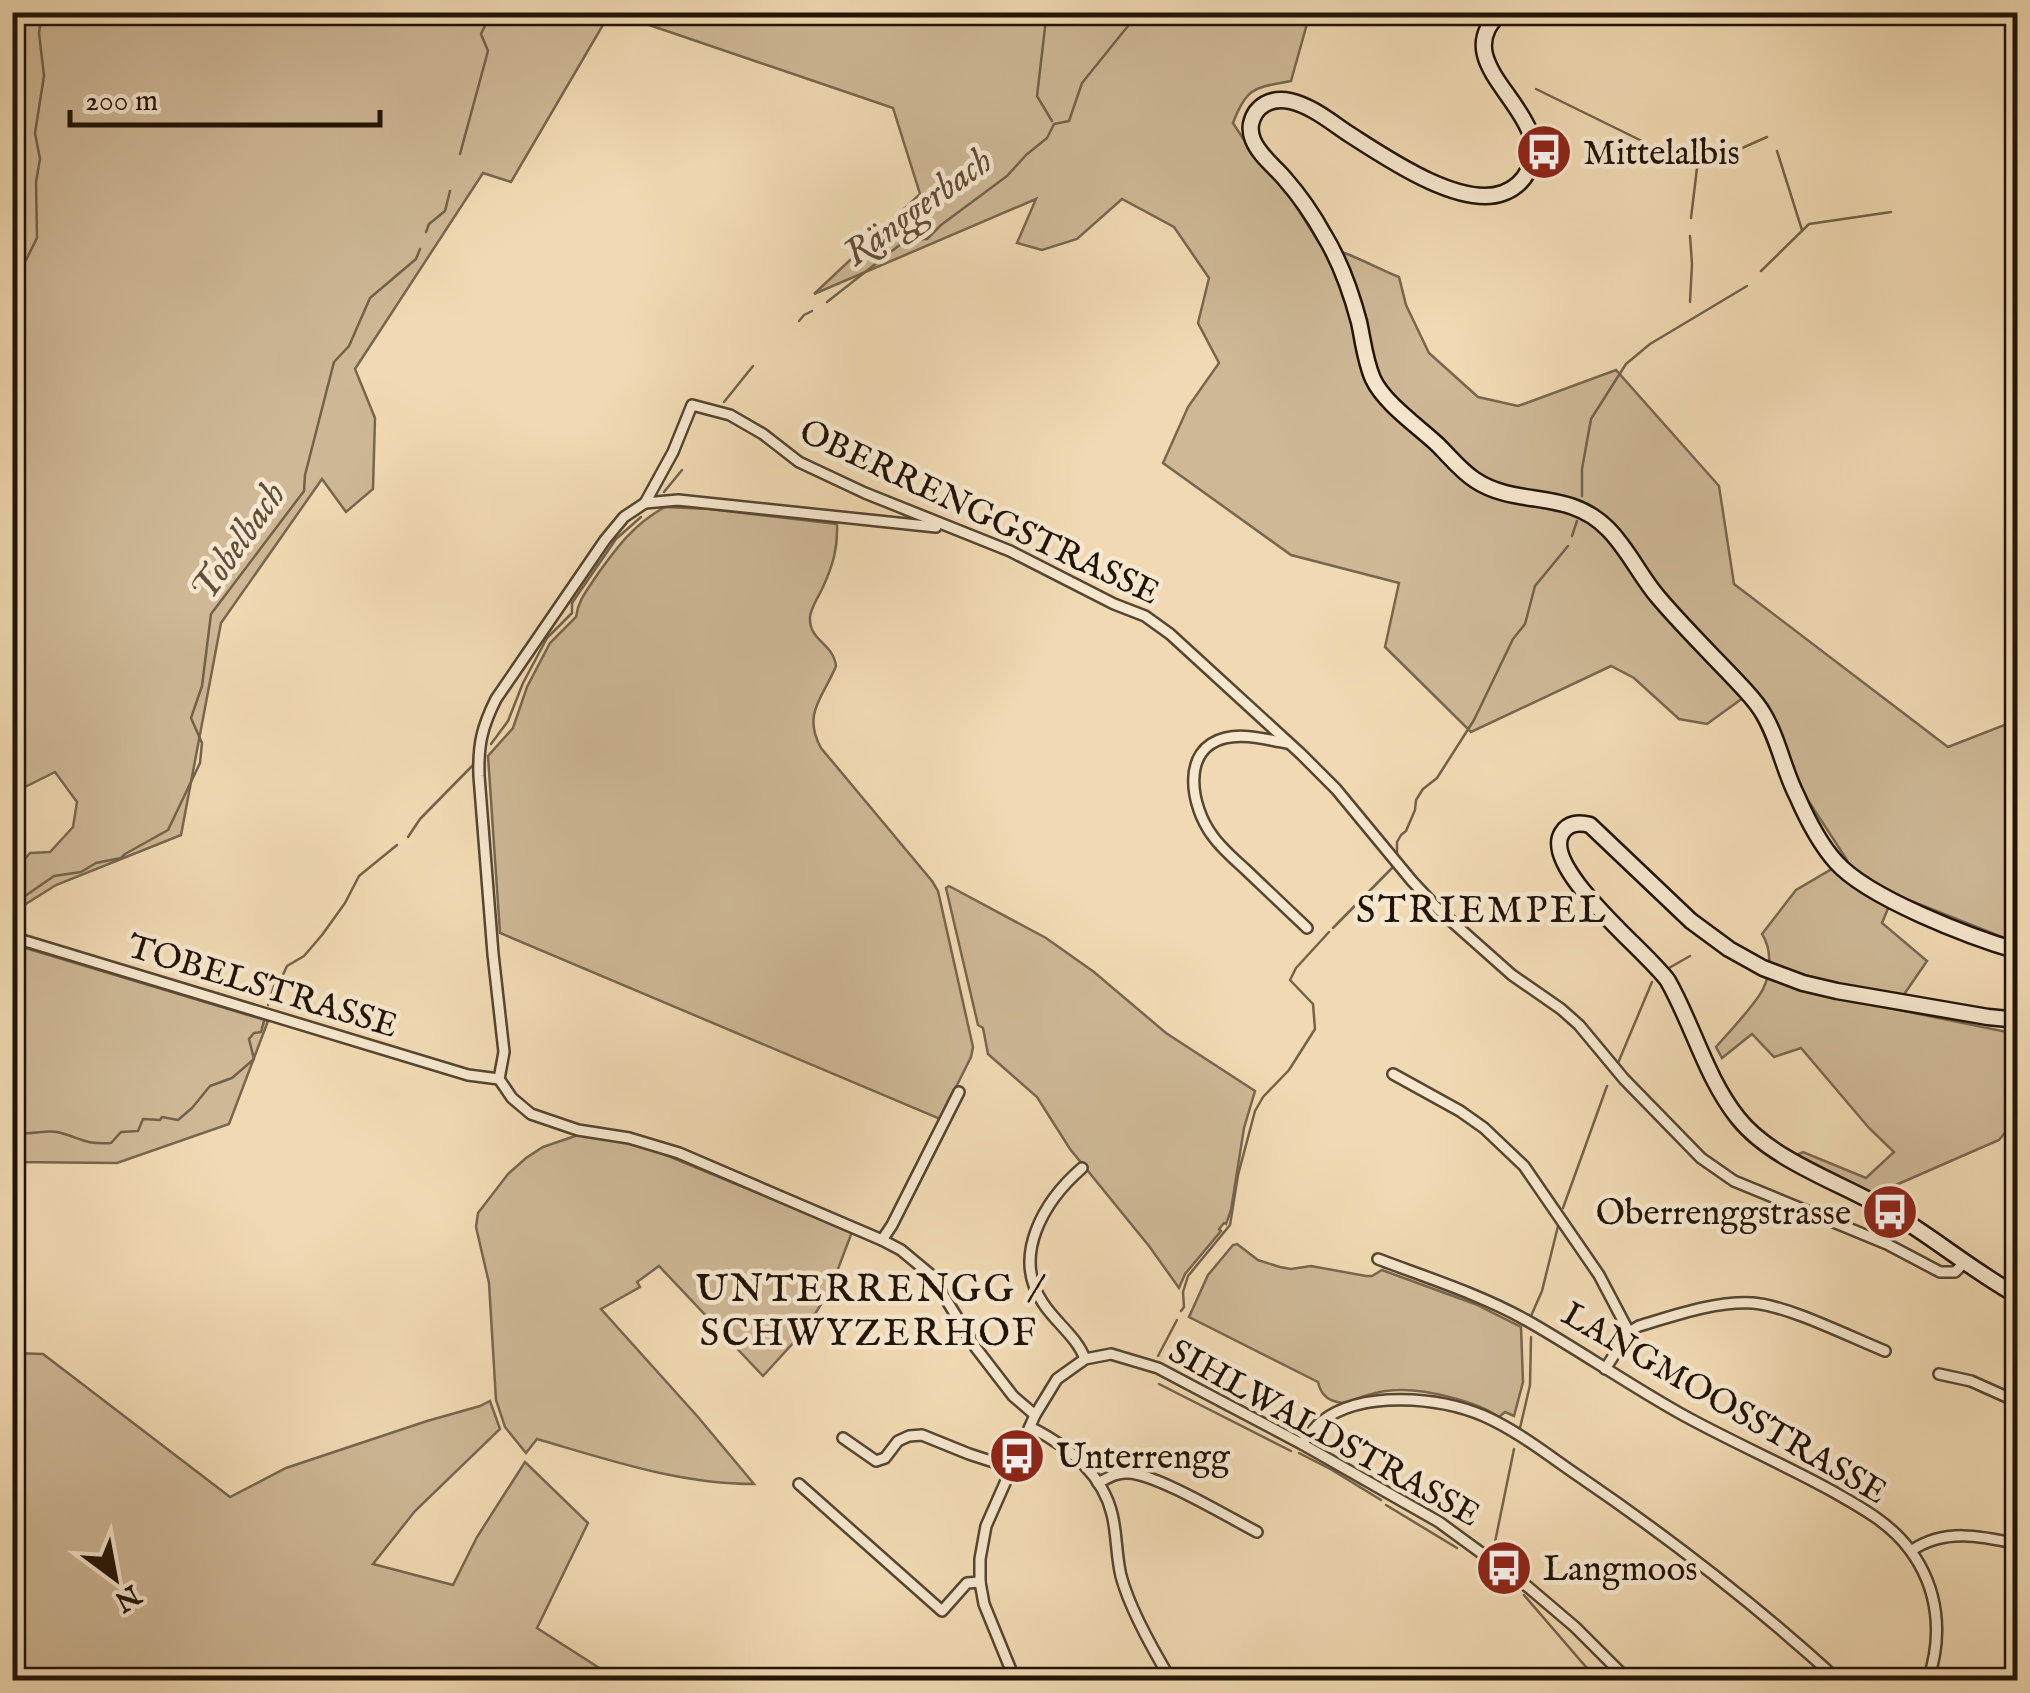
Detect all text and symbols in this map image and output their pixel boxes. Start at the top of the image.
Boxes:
scale bar [70,65,380,127]
text: 200 m [85,83,158,121]
bus stop icon: Mittelalbis [1514,122,1574,182]
place label: Mittelalbis [1583,132,1740,177]
water label: Ränggerbach [835,138,1003,279]
street label: OBERRENGGSTRASSE [792,410,1166,617]
water label: Tobelbach [181,474,298,612]
district label: STRIEMPEL [1356,888,1608,936]
street label: TOBELSTRASSE [122,925,403,1050]
bus stop icon: Oberrenggstrasse [1860,1182,1920,1242]
place label: Oberrenggstrasse [1596,1192,1851,1237]
district label: UNTERRENGG / SCHWYZERHOF [696,1267,1046,1359]
street label: LANGMOOSSTRASSE [1553,1293,1894,1516]
street label: SIHLWALDSTRASSE [1160,1330,1487,1538]
bus stop icon: Unterrengg [987,1426,1047,1486]
place label: Unterrengg [1056,1436,1231,1481]
north arrow [65,1528,165,1628]
bus stop icon: Langmoos [1474,1538,1534,1598]
place label: Langmoos [1543,1548,1698,1593]
text: N [107,1575,147,1618]

